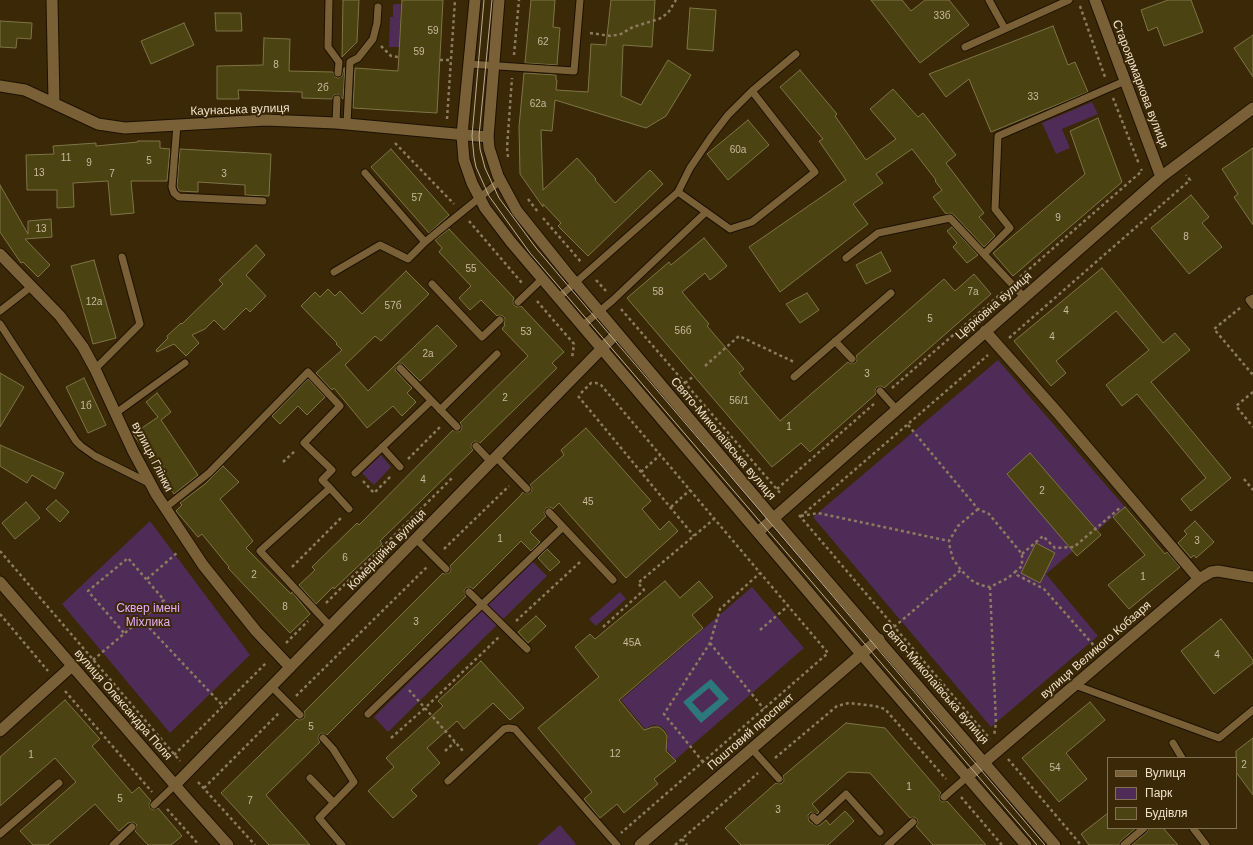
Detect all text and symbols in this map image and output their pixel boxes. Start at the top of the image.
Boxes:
house number: 33б [934,10,950,22]
street label: Староярмаркова вулиця [1109,18,1171,150]
house number: 59 [427,25,439,37]
house number: 62 [537,36,549,48]
house number: 59 [413,46,425,58]
house number: 8 [273,59,279,71]
house number: 2б [317,82,329,94]
house number: 33 [1027,91,1039,103]
house number: 62а [530,98,546,110]
street label: Каунаська вулиця [190,101,290,119]
house number: 60а [730,144,746,156]
house number: 11 [61,152,71,164]
house number: 5 [146,155,152,167]
house number: 9 [86,157,92,169]
house number: 13 [33,167,45,179]
house number: 7 [109,168,115,180]
house number: 3 [221,168,227,180]
house number: 57 [411,192,423,204]
house number: 9 [1055,212,1061,224]
house number: 13 [35,223,47,235]
house number: 8 [1183,231,1189,243]
house number: 55 [465,263,477,275]
street label: Церковна вулиця [953,269,1035,343]
house number: 58 [652,286,664,298]
house number: 7а [967,286,979,298]
house number: 12а [86,296,102,308]
house number: 57б [385,300,401,312]
house number: 4 [1063,305,1069,317]
house number: 5 [927,313,933,325]
house number: 56б [675,325,691,337]
house number: 53 [520,326,532,338]
house number: 4 [1049,331,1055,343]
house number: 2а [422,348,434,360]
house number: 3 [864,368,870,380]
street label: Свято-Миколаївська вулиця [667,375,779,503]
house number: 2 [502,392,508,404]
house number: 56/1 [729,395,749,407]
house number: 1б [80,400,92,412]
street label: вулиця Глінки [128,420,176,494]
house number: 1 [786,421,792,433]
house number: 4 [420,474,426,486]
house number: 2 [1039,485,1045,497]
house number: 45 [582,496,594,508]
street label: Комерційна вулиця [345,506,429,594]
house number: 1 [497,533,503,545]
house number: 3 [1194,535,1200,547]
house number: 6 [342,552,348,564]
house number: 2 [251,569,257,581]
house number: 1 [1140,571,1146,583]
street label: вулиця Великого Кобзаря [1038,598,1154,702]
house number: 8 [282,601,288,613]
park label: Сквер імені Міхлика [116,602,180,630]
house number: 3 [413,616,419,628]
street label: Свято-Миколаївська вулиця [878,620,992,748]
house number: 45А [623,637,641,649]
street label: вулиця Олександра Поля [71,647,175,763]
house number: 4 [1214,649,1220,661]
street label: Поштовий проспект [705,690,797,774]
house number: 5 [308,721,314,733]
house number: 12 [609,748,621,760]
house number: 1 [28,749,34,761]
legend [1107,757,1237,829]
house number: 2 [1241,759,1247,771]
house number: 54 [1049,762,1061,774]
text: Вулиця [1145,766,1186,780]
house number: 1 [906,781,912,793]
text: Парк [1145,786,1172,800]
house number: 5 [117,793,123,805]
house number: 7 [247,795,253,807]
house number: 3 [775,804,781,816]
text: Будівля [1145,806,1187,820]

